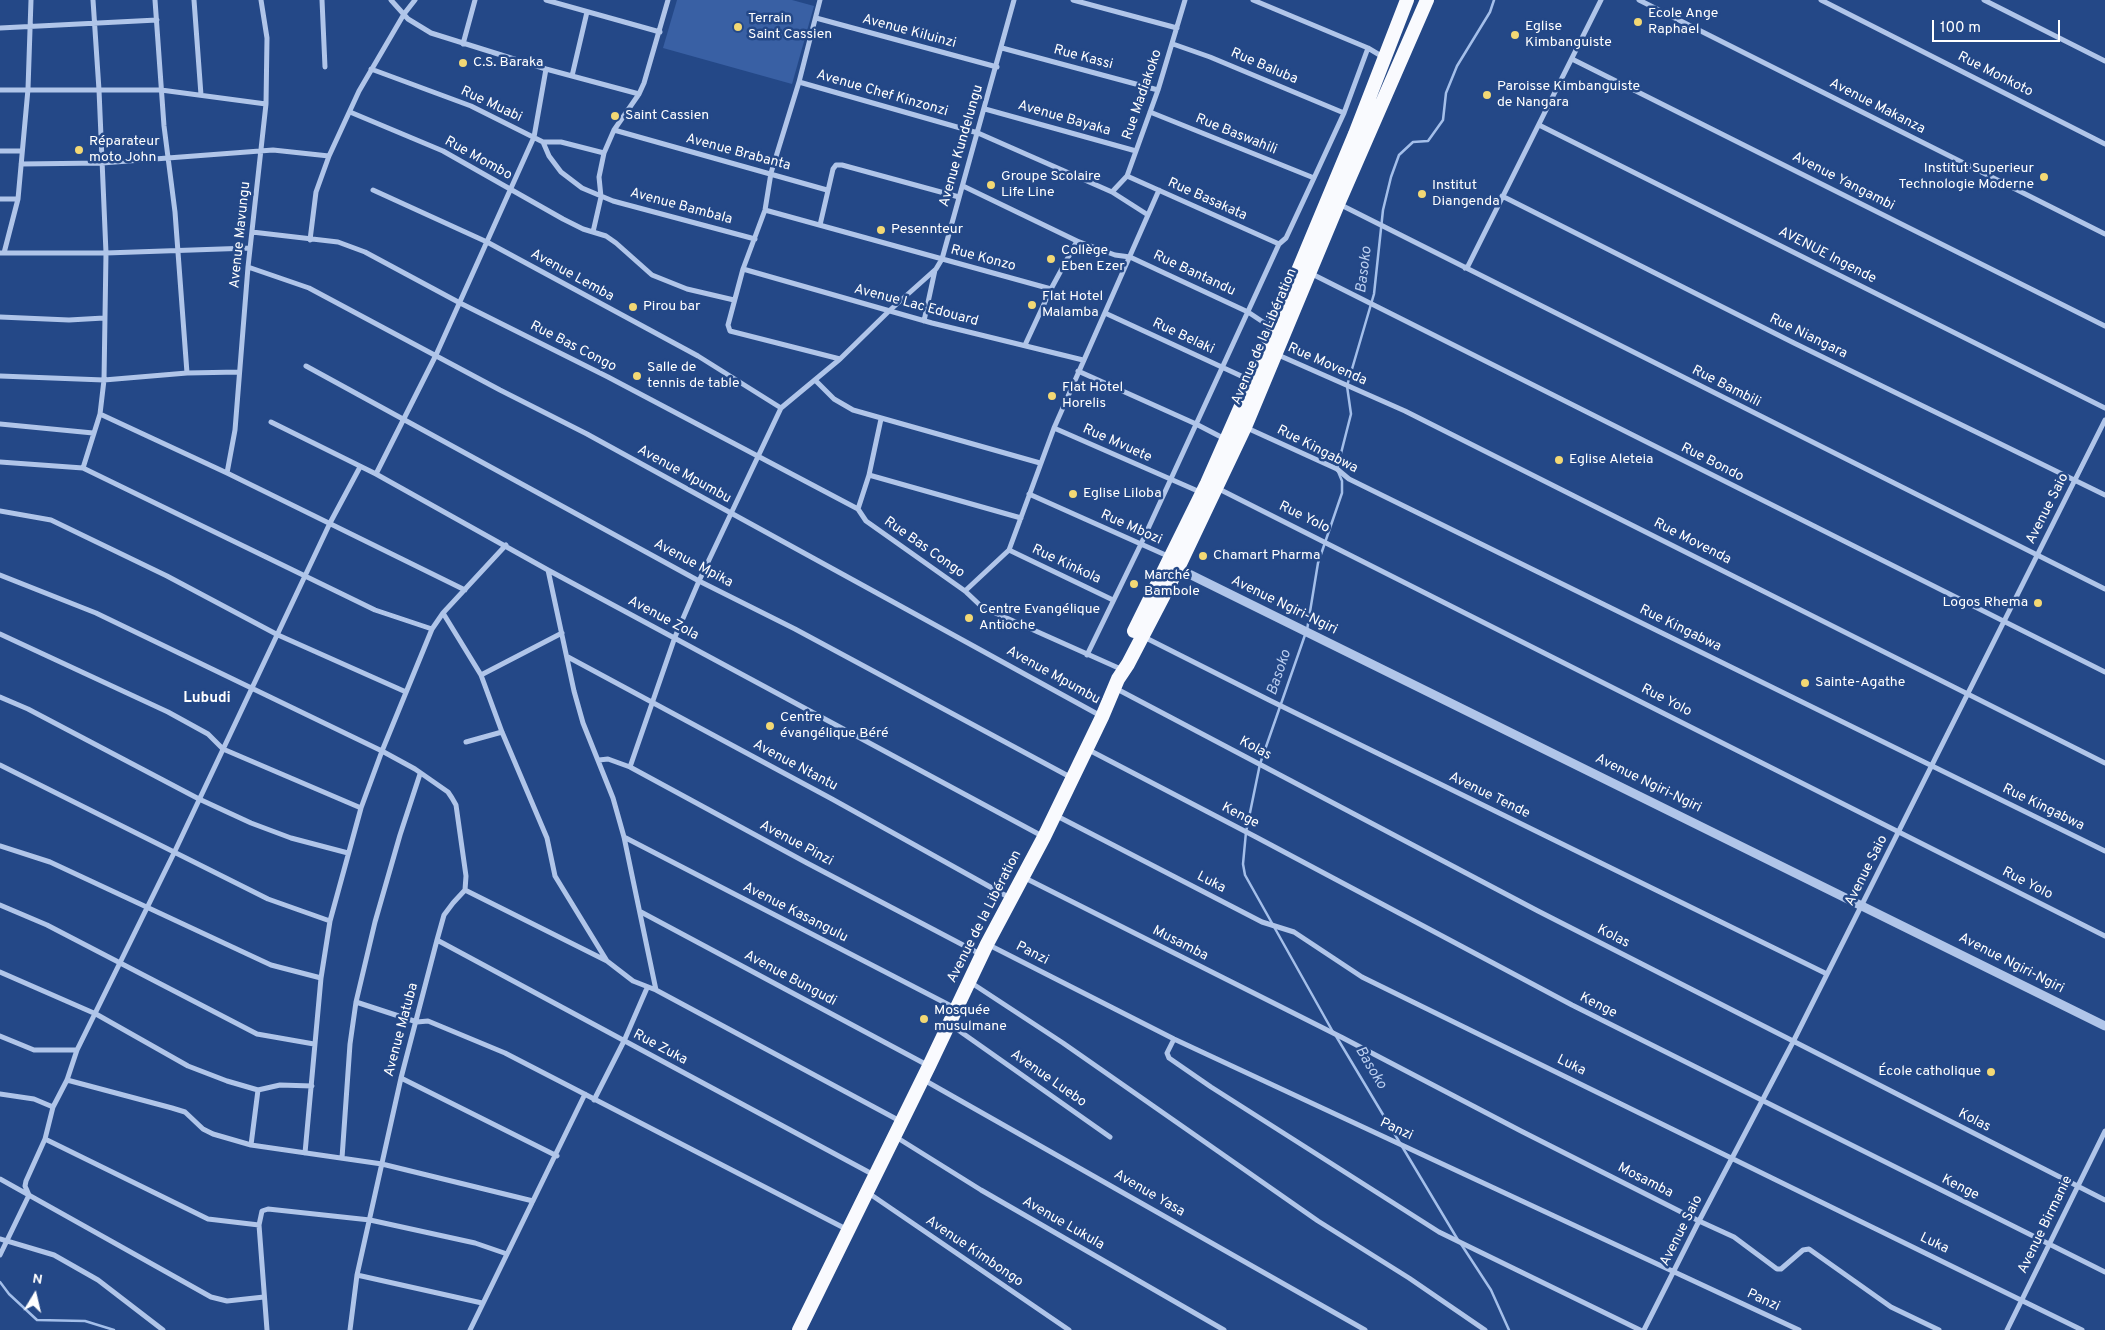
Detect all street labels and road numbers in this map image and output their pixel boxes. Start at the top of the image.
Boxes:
street label: Avenue Kiluinzi [860,11,958,53]
street label: Rue Kassi [1051,42,1115,74]
street label: Rue Baluba [1228,45,1300,89]
street label: Rue Madiakoko [1120,48,1166,142]
street label: Rue Monkoto [1955,49,2035,101]
street label: Avenue Chef Kinzonzi [814,67,950,121]
street label: Avenue Makanza [1826,76,1928,138]
street label: Rue Muabi [458,83,524,127]
street label: Avenue Kundelungu [937,83,987,209]
street label: Avenue Bayaka [1016,98,1112,140]
street label: Rue Baswahili [1193,111,1279,159]
street label: Avenue Brabanta [684,131,792,175]
street label: Rue Mombo [441,134,515,184]
street label: Avenue Yangambi [1789,149,1897,215]
street label: Rue Basakata [1165,175,1249,225]
street label: Avenue Mavungu [227,181,255,289]
street label: Avenue Bambala [628,185,734,229]
street label: AVENUE Ingende [1775,224,1879,288]
street label: Rue Konzo [948,242,1018,276]
street label: Avenue Lemba [527,246,617,306]
street label: Rue Bantandu [1150,248,1238,300]
street label: Avenue de la Libération [1229,266,1301,408]
street label: Avenue Lac Edouard [852,281,980,331]
street label: Rue Niangara [1766,311,1850,363]
street label: Rue Belaki [1149,315,1217,359]
street label: Rue Bas Congo [527,318,619,376]
street label: Rue Movenda [1285,340,1369,390]
street label: Rue Bambili [1689,362,1763,412]
street label: Rue Mvuete [1080,421,1154,467]
street label: Rue Kingabwa [1274,422,1360,478]
street label: Rue Bondo [1678,440,1746,486]
street label: Avenue Mpumbu [634,442,734,508]
street label: Avenue Saio [2023,471,2073,547]
street label: Rue Yolo [1276,498,1332,538]
street label: Rue Mbozi [1098,507,1164,549]
street label: Rue Bas Congo [880,514,968,582]
street label: Rue Movenda [1650,515,1734,569]
street label: Avenue Mpika [651,536,735,592]
street label: Rue Kinkola [1029,542,1103,588]
street label: Avenue Ngiri-Ngiri [1228,573,1340,639]
street label: Avenue Zola [625,593,701,645]
street label: Rue Kingabwa [1636,602,1724,656]
street label: Avenue Mpumbu [1003,643,1103,709]
street label: Rue Yolo [1638,681,1694,721]
street label: Kolas [1236,734,1274,764]
street label: Avenue Ntantu [750,737,840,795]
street label: Avenue Ngiri-Ngiri [1592,751,1704,817]
street label: Avenue Tende [1446,769,1532,823]
street label: Rue Kingabwa [1999,781,2087,835]
street label: Kenge [1218,799,1262,833]
street label: Avenue Pinzi [756,818,836,870]
street label: Avenue Saio [1842,833,1892,909]
street label: Avenue de la Libération [944,848,1026,986]
street label: Rue Yolo [1999,864,2055,904]
street label: Luka [1194,869,1228,897]
street label: Avenue Kasangulu [740,879,850,947]
street label: Kolas [1594,922,1632,952]
street label: Musamba [1149,923,1211,965]
street label: Avenue Ngiri-Ngiri [1955,930,2067,998]
street label: Panzi [1013,939,1051,969]
street label: Avenue Bungudi [741,948,839,1010]
street label: Avenue Matuba [381,981,423,1079]
street label: Kenge [1576,989,1620,1023]
street label: Rue Zuka [630,1027,690,1069]
street label: Avenue Luebo [1007,1047,1089,1111]
street label: Luka [1554,1052,1588,1080]
street label: Kolas [1955,1106,1993,1136]
street label: Panzi [1377,1115,1415,1145]
street label: Mosamba [1614,1160,1676,1202]
street label: Avenue Yasa [1110,1167,1188,1221]
street label: Kenge [1938,1171,1982,1205]
street label: Avenue Birmanie [2015,1173,2077,1277]
street label: Avenue Saio [1657,1193,1707,1269]
street label: Avenue Lukula [1019,1194,1107,1254]
street label: Avenue Kimbongo [922,1213,1026,1291]
street label: Luka [1917,1230,1951,1258]
street label: Panzi [1744,1286,1782,1316]

